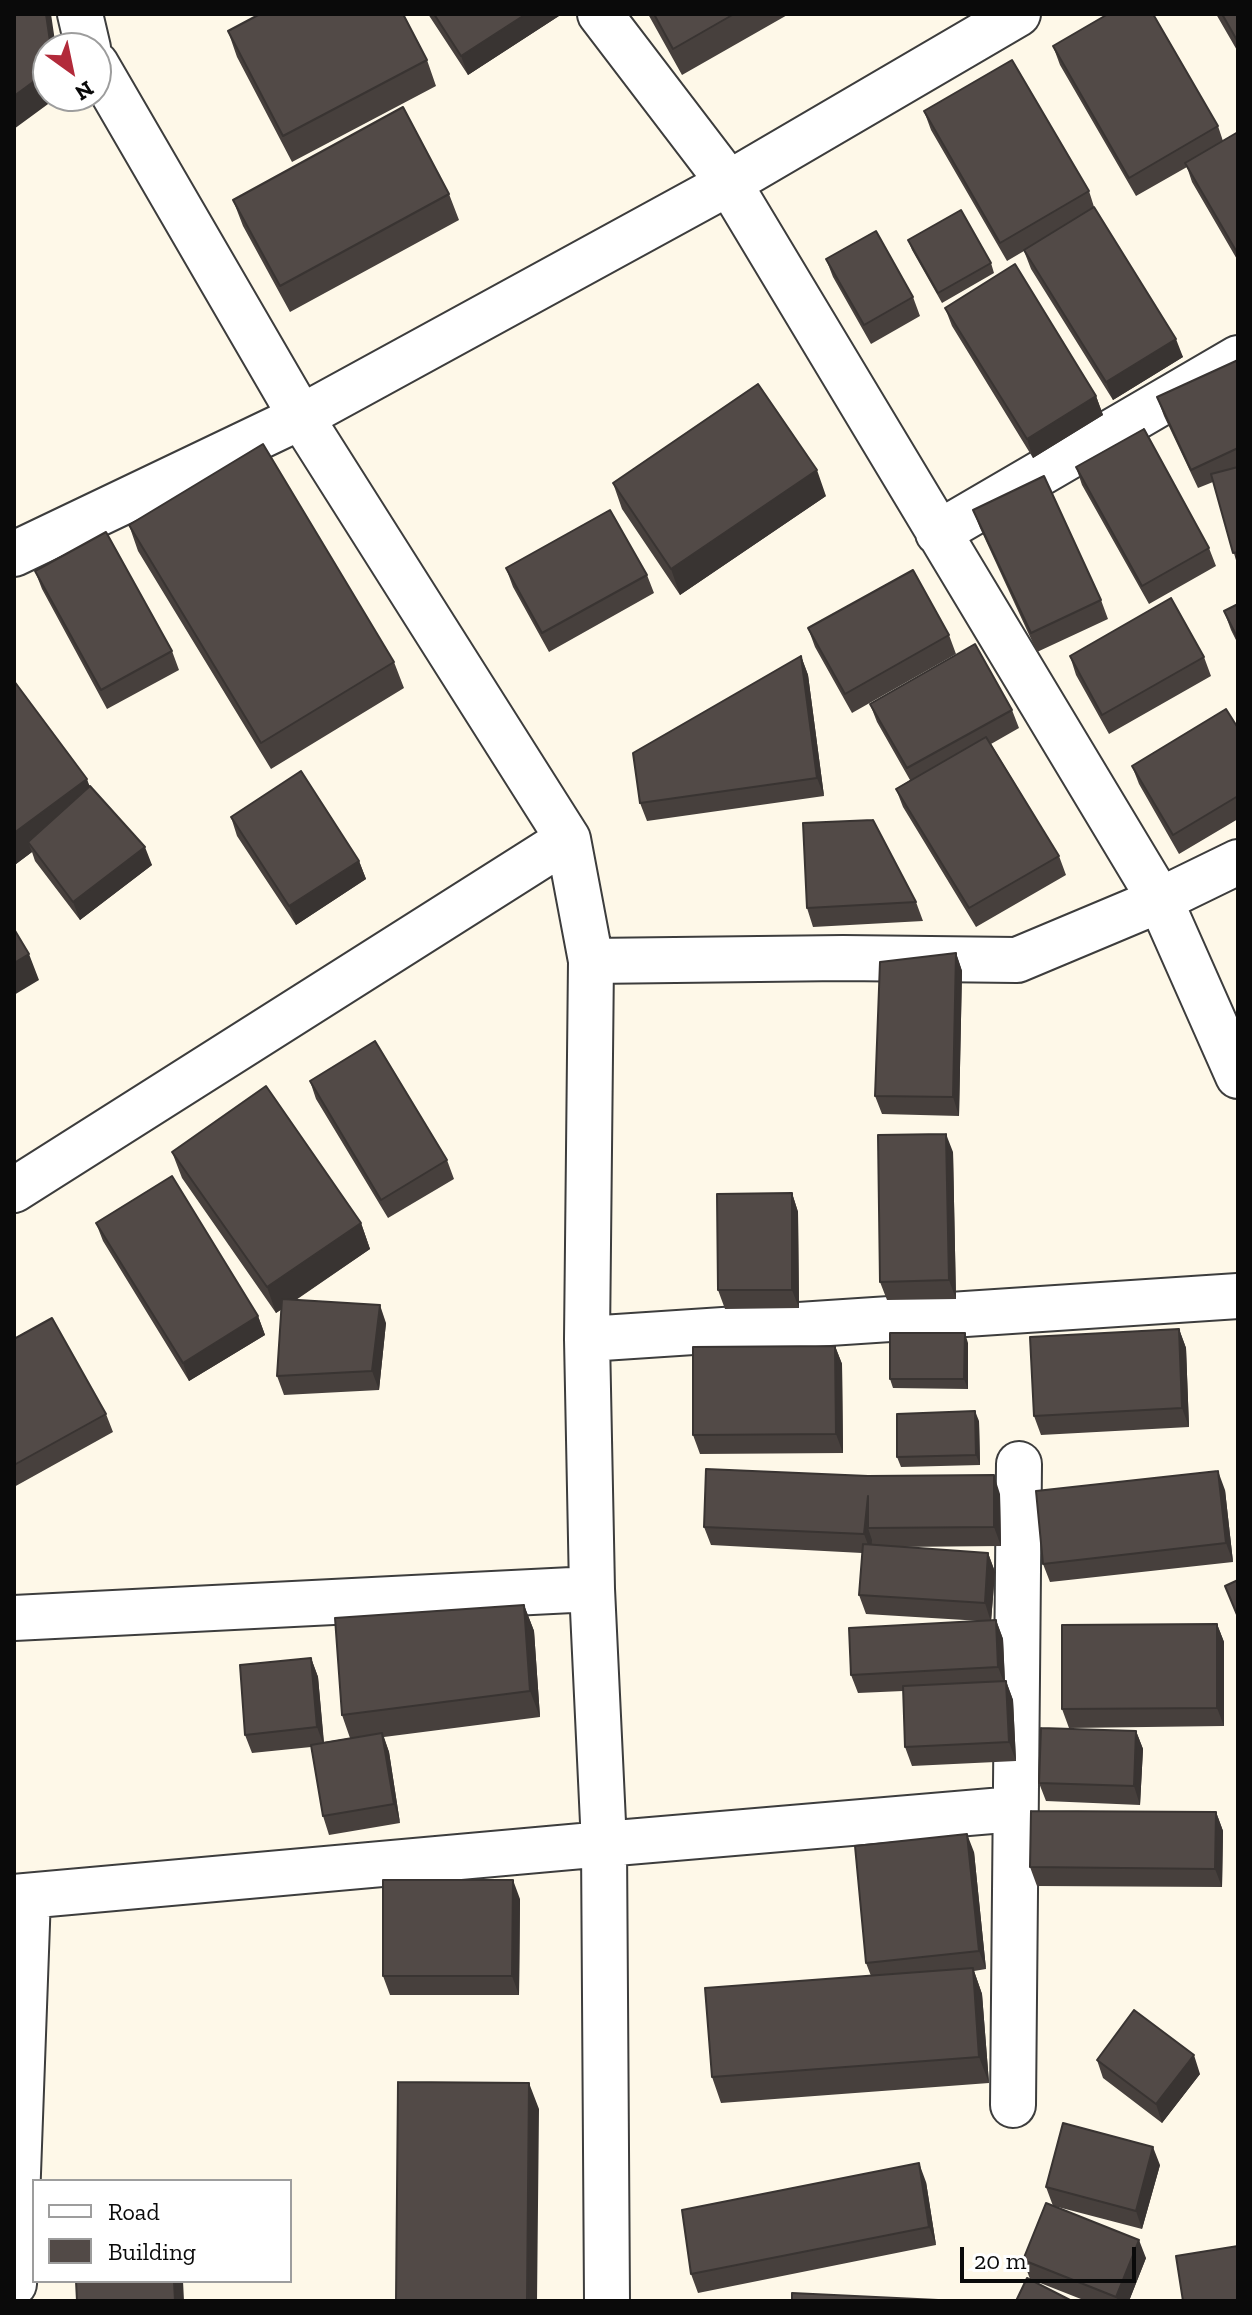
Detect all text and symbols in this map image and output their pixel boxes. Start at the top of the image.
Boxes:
north arrow [32,32,112,112]
text: N [70,75,99,107]
legend [32,2179,292,2283]
text: Road [108,2197,160,2226]
scale bar [964,2231,1140,2281]
text: Building [108,2237,196,2266]
text: 20 m [974,2246,1026,2275]

